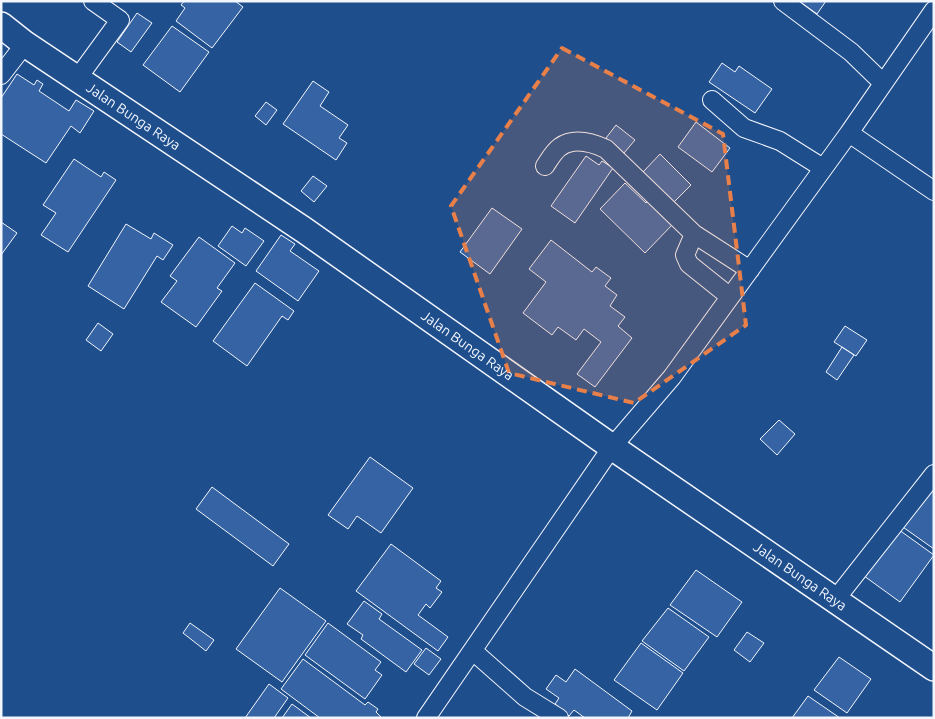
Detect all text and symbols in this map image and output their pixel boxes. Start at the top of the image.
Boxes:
street label: Jalan Bunga Raya [84,79,183,153]
street label: Jalan Bunga Raya [418,307,517,383]
street label: Jalan Bunga Raya [751,539,850,614]

